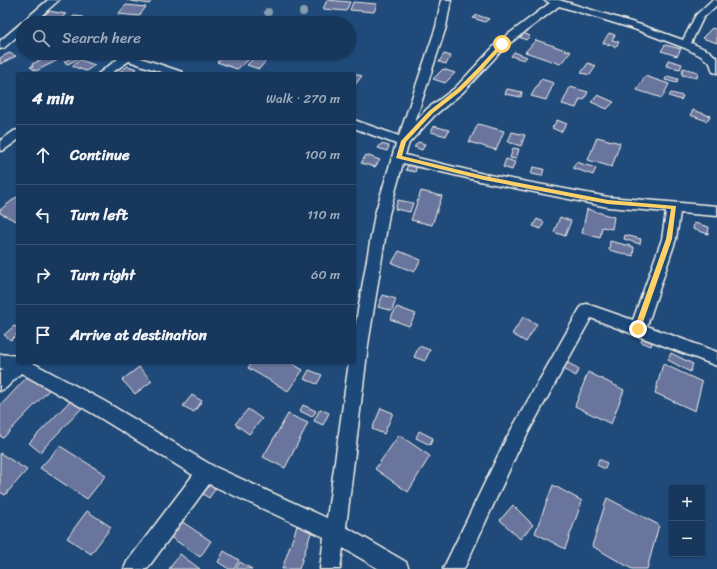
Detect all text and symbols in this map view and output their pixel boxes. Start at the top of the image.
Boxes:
search box [16,16,356,60]
text: Search here [62,25,141,51]
icon: search [30,27,52,49]
route start [493,35,511,53]
text: 4 min [32,83,74,113]
text: Walk · 270 m [266,87,340,110]
text: Continue [70,142,130,168]
text: 100 m [305,143,340,166]
icon: ahead [32,144,54,166]
text: Turn left [70,202,128,228]
text: 110 m [307,203,340,226]
icon: left [32,204,54,226]
text: Turn right [70,262,135,288]
text: 60 m [311,263,340,286]
icon: right [32,264,54,286]
route end [629,320,647,338]
text: Arrive at destination [70,322,207,348]
icon: arrive [32,324,54,346]
map controls [669,485,705,557]
button: + [669,485,705,521]
button: − [669,521,705,557]

